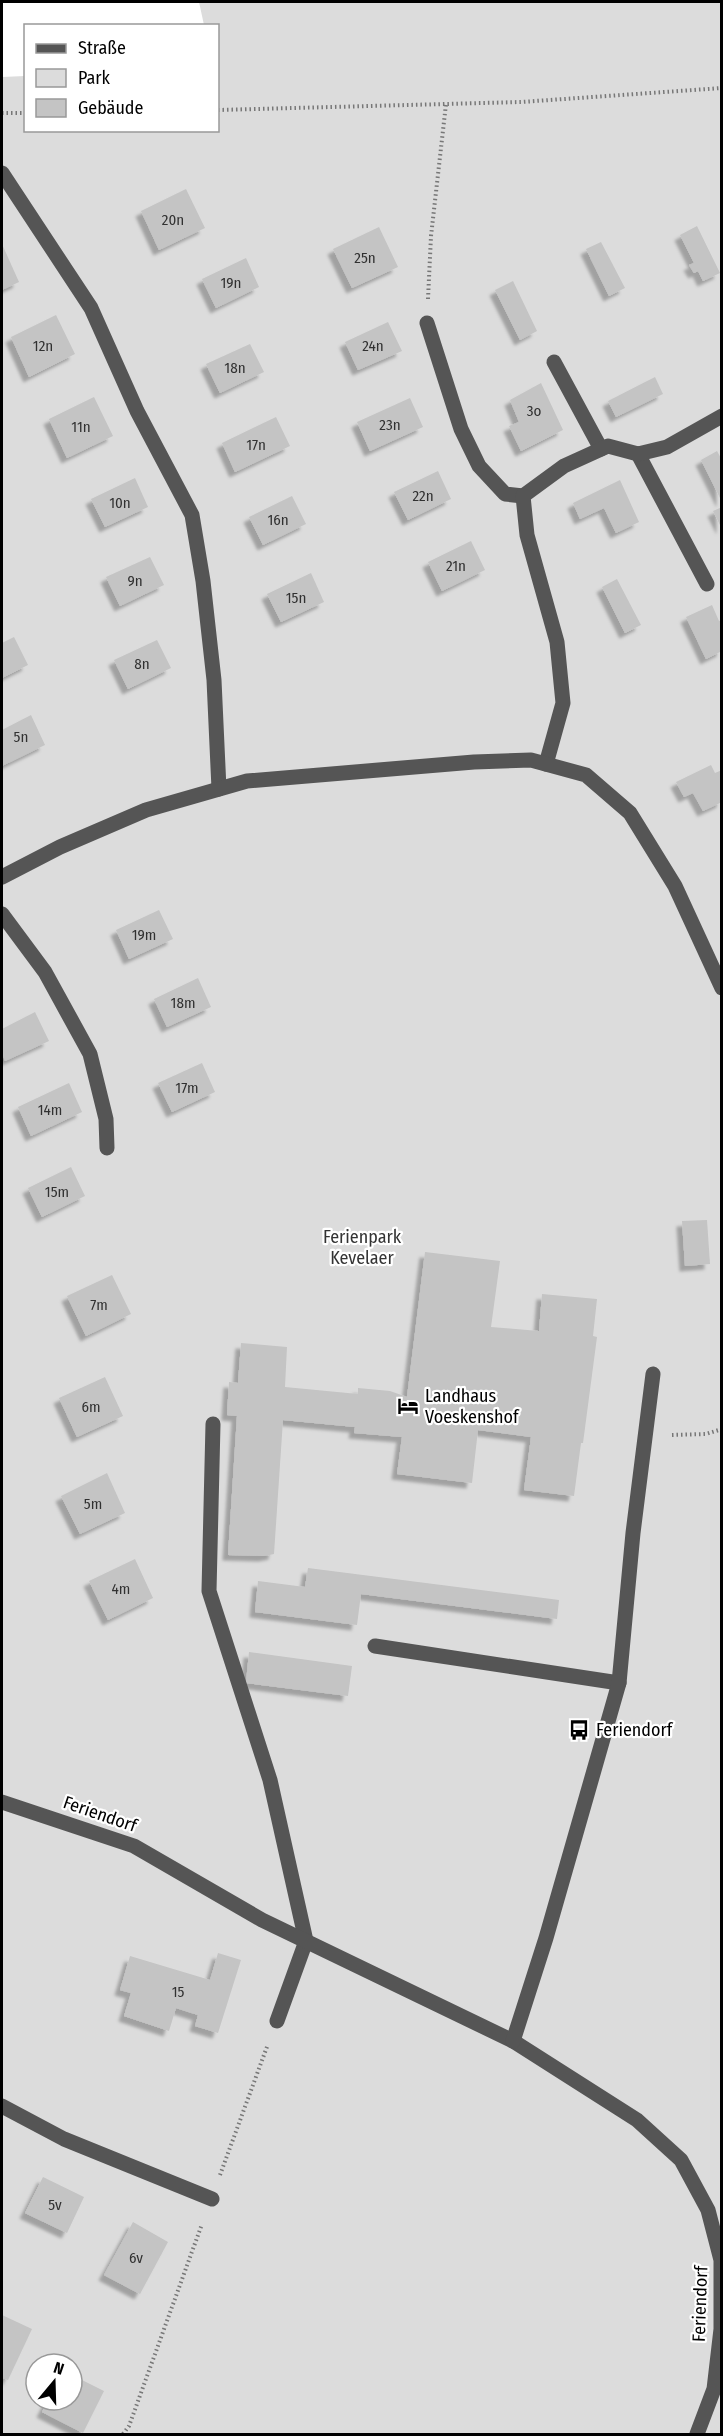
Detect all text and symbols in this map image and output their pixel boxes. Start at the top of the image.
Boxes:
legend [24,24,219,132]
text: Straße [78,37,126,59]
text: Park [78,67,111,89]
text: Gebäude [78,97,144,119]
house number: 20n [162,211,184,229]
house number: 25n [354,249,376,267]
house number: 19n [220,274,242,292]
house number: 12n [33,337,53,355]
house number: 24n [362,337,384,355]
house number: 18n [224,359,246,377]
house number: 3o [527,402,541,420]
house number: 23n [379,416,401,434]
house number: 11n [71,418,91,436]
house number: 17n [246,436,266,454]
house number: 22n [412,487,434,505]
house number: 10n [109,494,131,512]
house number: 16n [267,511,289,529]
house number: 21n [446,557,466,575]
house number: 9n [127,572,143,590]
house number: 15n [286,589,306,607]
house number: 8n [134,655,150,673]
house number: 5n [14,728,28,746]
house number: 19m [132,926,156,944]
house number: 18m [171,994,195,1012]
house number: 17m [175,1079,199,1097]
house number: 14m [38,1101,62,1119]
house number: 15m [45,1183,69,1201]
park label: Ferienpark Kevelaer [323,1226,402,1269]
house number: 7m [90,1296,108,1314]
place label: Landhaus Voeskenshof [425,1385,520,1428]
hotel icon: Landhaus Voeskenshof [396,1394,420,1418]
house number: 6m [82,1398,100,1416]
house number: 5m [84,1495,102,1513]
house number: 4m [112,1580,130,1598]
bus stop icon: Feriendorf [567,1718,591,1742]
place label: Feriendorf [596,1719,674,1741]
street label: Feriendorf [60,1791,141,1837]
house number: 15 [172,1983,184,2001]
house number: 5v [48,2196,62,2214]
house number: 6v [129,2249,143,2267]
street label: Feriendorf [688,2264,712,2342]
north arrow [24,2352,84,2412]
text: N [51,2358,66,2379]

